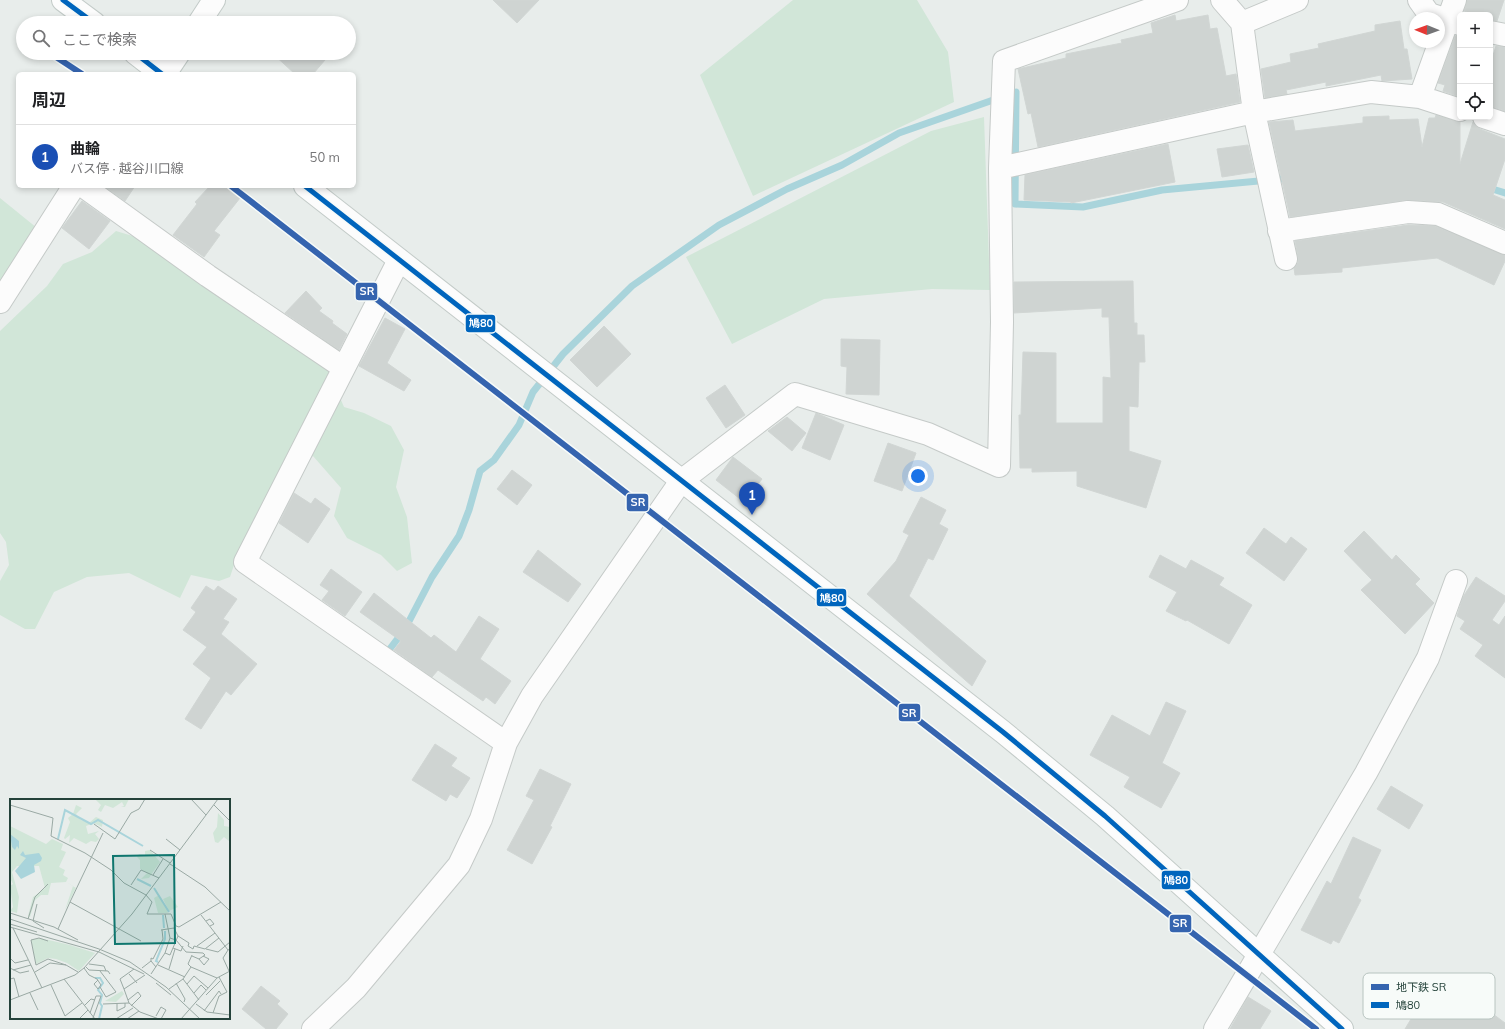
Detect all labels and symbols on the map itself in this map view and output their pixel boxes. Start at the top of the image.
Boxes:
north arrow [1409,12,1445,48]
line badge: SR [355,282,378,301]
text: SR [360,284,375,298]
line badge: 鳩80 [465,314,496,333]
text: 鳩80 [469,316,493,330]
your location [908,466,928,486]
pin: 1 [739,482,765,515]
line badge: SR [626,493,649,512]
text: SR [631,495,646,509]
line badge: 鳩80 [816,588,847,607]
text: 鳩80 [820,591,844,605]
line badge: SR [898,703,921,722]
text: SR [902,706,917,720]
inset map [10,799,230,1019]
line badge: 鳩80 [1161,870,1191,890]
text: 鳩80 [1164,873,1188,887]
line badge: SR [1169,914,1192,933]
text: SR [1173,916,1188,930]
legend [1363,973,1495,1019]
text: 地下鉄 SR [1396,980,1447,994]
text: 鳩80 [1396,998,1421,1012]

